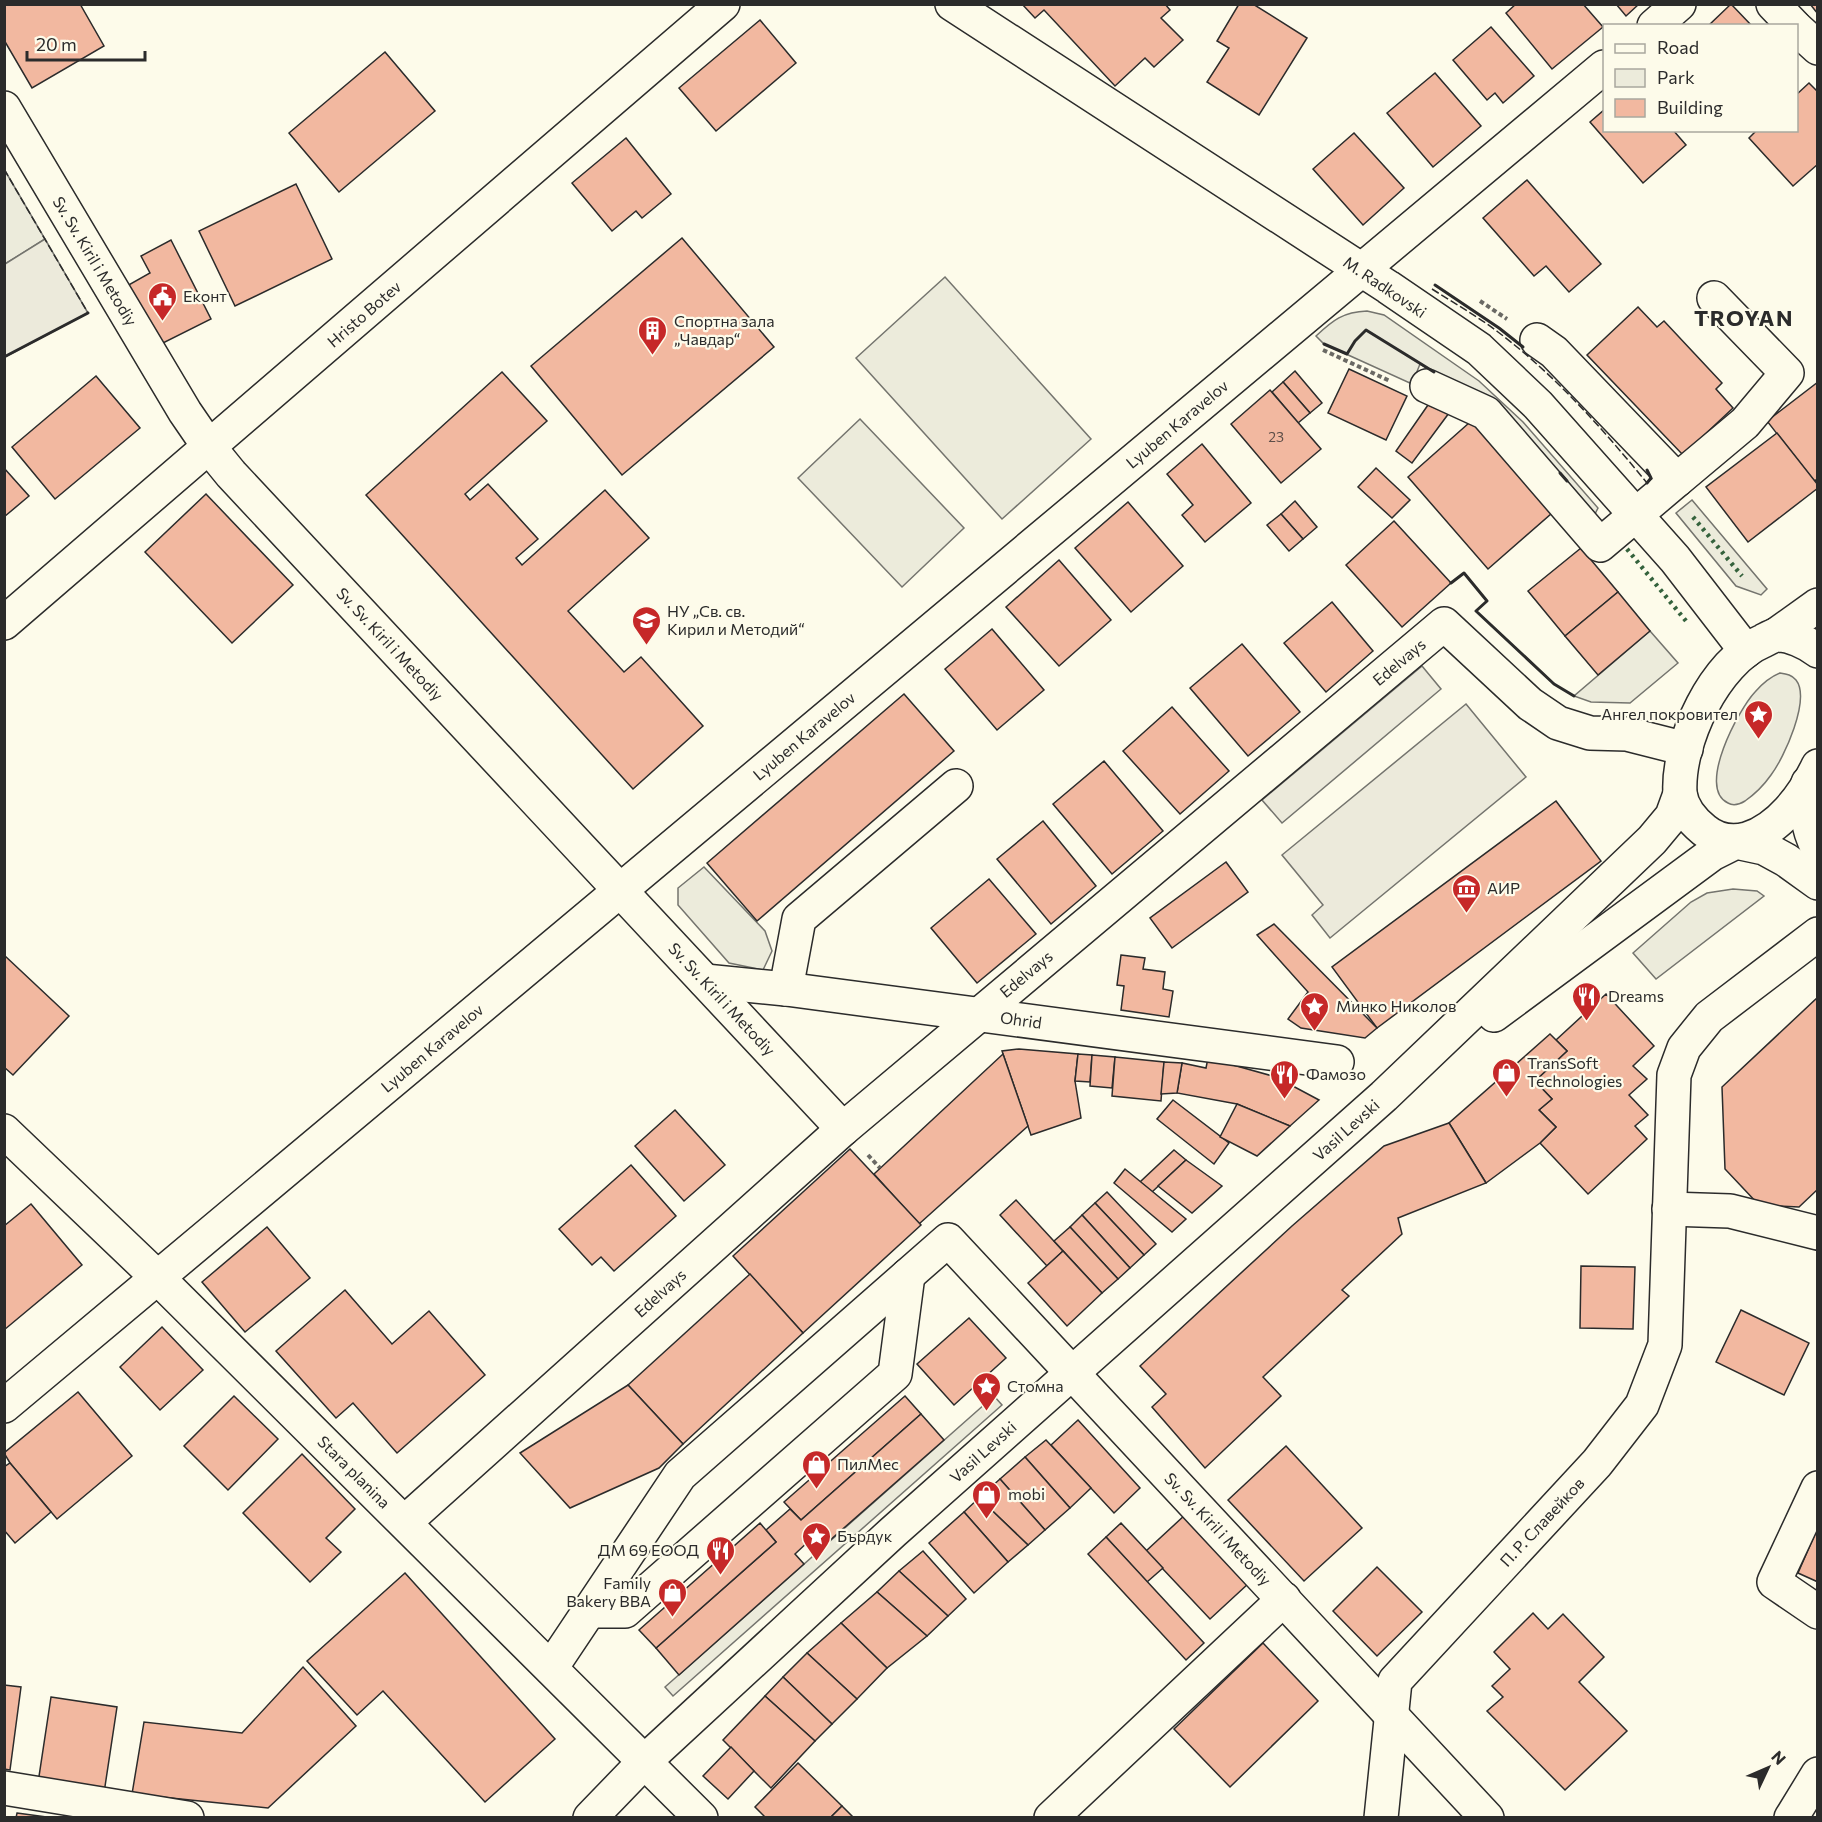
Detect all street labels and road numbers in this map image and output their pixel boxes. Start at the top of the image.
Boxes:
street label: Sv. Sv. Kiril i Metodiy [49,193,142,329]
street label: M. Radkovski [1340,252,1430,321]
street label: Hristo Botev [323,276,404,351]
street label: Lyuben Karavelov [1122,375,1232,472]
street label: Sv. Sv. Kiril i Metodiy [333,583,448,704]
street label: Edelvays [1368,634,1429,689]
street label: Lyuben Karavelov [749,687,859,784]
street label: Sv. Sv. Kiril i Metodiy [665,938,780,1059]
street label: Edelvays [995,946,1056,1001]
street label: Lyuben Karavelov [377,999,487,1096]
street label: Ohrid [999,1007,1043,1032]
street label: Vasil Levski [1309,1095,1383,1164]
street label: Edelvays [630,1265,689,1321]
street label: Vasil Levski [946,1417,1020,1486]
street label: Stara planina [314,1432,394,1512]
street label: Sv. Sv. Kiril i Metodiy [1161,1468,1276,1589]
street label: П. Р. Славейков [1496,1473,1588,1570]

